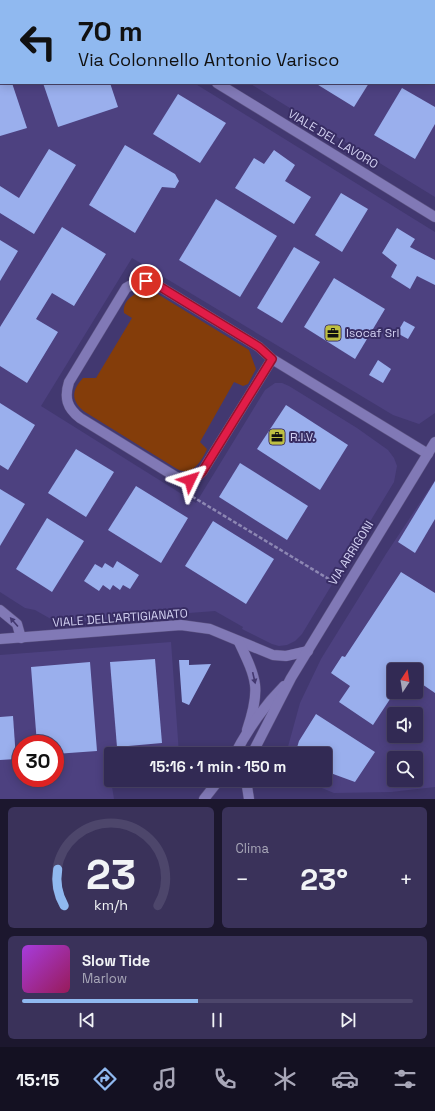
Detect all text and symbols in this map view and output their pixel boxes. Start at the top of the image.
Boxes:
text: 70 m [78,13,143,49]
icon: left [12,16,64,68]
text: Via Colonnello Antonio Varisco [78,48,339,71]
street label: VIALE DEL LAVORO [285,106,381,172]
pin [129,264,163,298]
icon: arrive [135,270,157,292]
office icon: Isocaf Srl [323,323,343,343]
place label: Isocaf Srl [346,325,400,341]
office icon: R.I.V. [267,427,287,447]
place label: R.I.V. [290,429,315,445]
position arrow [169,459,211,501]
street label: VIA ARRIGONI [325,518,377,588]
street label: VIALE DELL'ARTIGIANATO [52,605,188,631]
one-way arrow [9,617,18,627]
north arrow [387,663,423,699]
map controls [387,663,423,787]
one-way arrow [251,672,257,684]
button: sound [387,707,423,743]
speed limit sign: 30 [12,735,64,787]
button: search [387,751,423,787]
text: 15:16 · 1 min · 150 m [150,757,286,776]
text: Clima [236,840,269,857]
text: 23 [86,847,136,900]
text: 23° [300,860,348,899]
text: − [236,865,249,893]
text: + [399,865,413,893]
text: km/h [94,895,128,913]
text: Slow Tide [82,951,150,970]
text: Marlow [82,970,127,987]
icon: previous [76,1009,98,1031]
icon: pause [206,1009,228,1031]
icon: next [337,1009,359,1031]
icon: directions [91,1065,119,1093]
icon: music [151,1065,179,1093]
icon: phone [211,1065,239,1093]
icon: climate [271,1065,299,1093]
icon: car [331,1065,359,1093]
icon: filters [391,1065,419,1093]
text: 15:15 [16,1068,59,1091]

